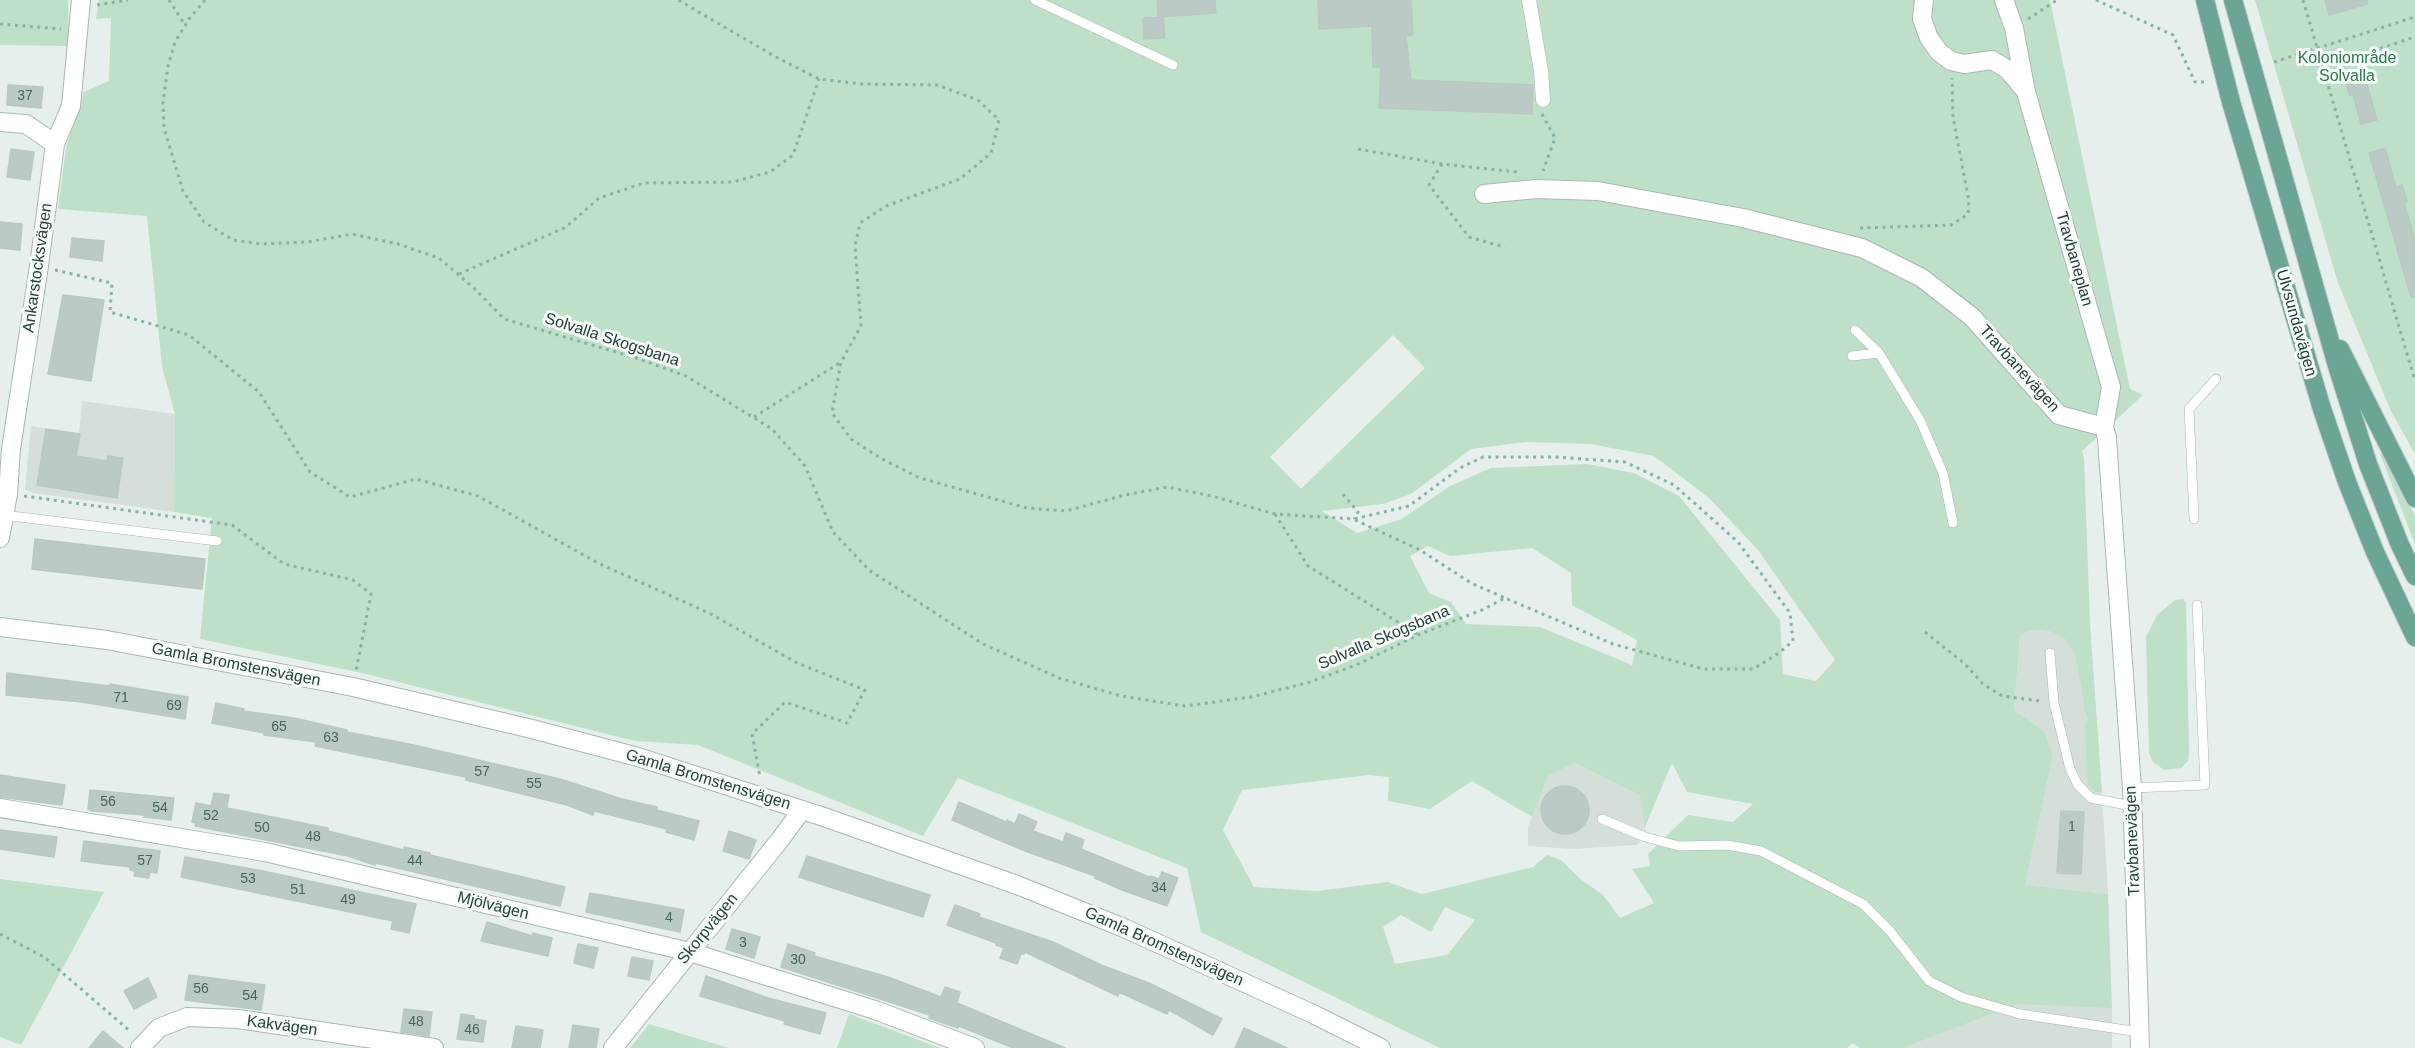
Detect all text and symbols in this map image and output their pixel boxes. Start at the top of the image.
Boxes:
park label: Koloniområde Solvalla [2298,49,2396,87]
house number: 37 [17,88,33,104]
street label: Ankarstocksvägen [19,202,57,334]
street label: Travbaneplan [2051,210,2097,308]
street label: Ulvsundavägen [2272,267,2320,379]
street label: Solvalla Skogsbana [542,309,682,371]
street label: Travbanevägen [1975,321,2063,417]
street label: Solvalla Skogsbana [1316,602,1452,674]
street label: Gamla Bromstensvägen [150,639,322,691]
house number: 71 [113,690,129,706]
house number: 69 [166,698,182,714]
house number: 65 [271,719,287,735]
house number: 63 [323,730,339,746]
street label: Gamla Bromstensvägen [623,746,793,814]
house number: 57 [474,764,490,780]
house number: 55 [526,776,542,792]
street label: Travbanevägen [2121,785,2145,897]
house number: 56 [100,794,116,810]
house number: 54 [152,800,168,816]
house number: 52 [203,808,219,824]
house number: 1 [2068,819,2076,835]
house number: 50 [254,820,270,836]
house number: 48 [305,829,321,845]
house number: 57 [137,853,153,869]
house number: 44 [407,853,423,869]
house number: 53 [240,871,256,887]
house number: 34 [1151,880,1167,896]
house number: 51 [290,882,306,898]
street label: Mjölvägen [455,888,531,924]
street label: Skorpvägen [674,890,742,968]
house number: 49 [340,892,356,908]
street label: Gamla Bromstensvägen [1082,903,1246,991]
house number: 4 [665,910,673,926]
house number: 3 [739,935,747,951]
house number: 30 [790,952,806,968]
house number: 56 [193,981,209,997]
house number: 54 [242,988,258,1004]
street label: Kakvägen [245,1012,319,1040]
house number: 48 [408,1014,424,1030]
house number: 46 [464,1022,480,1038]

